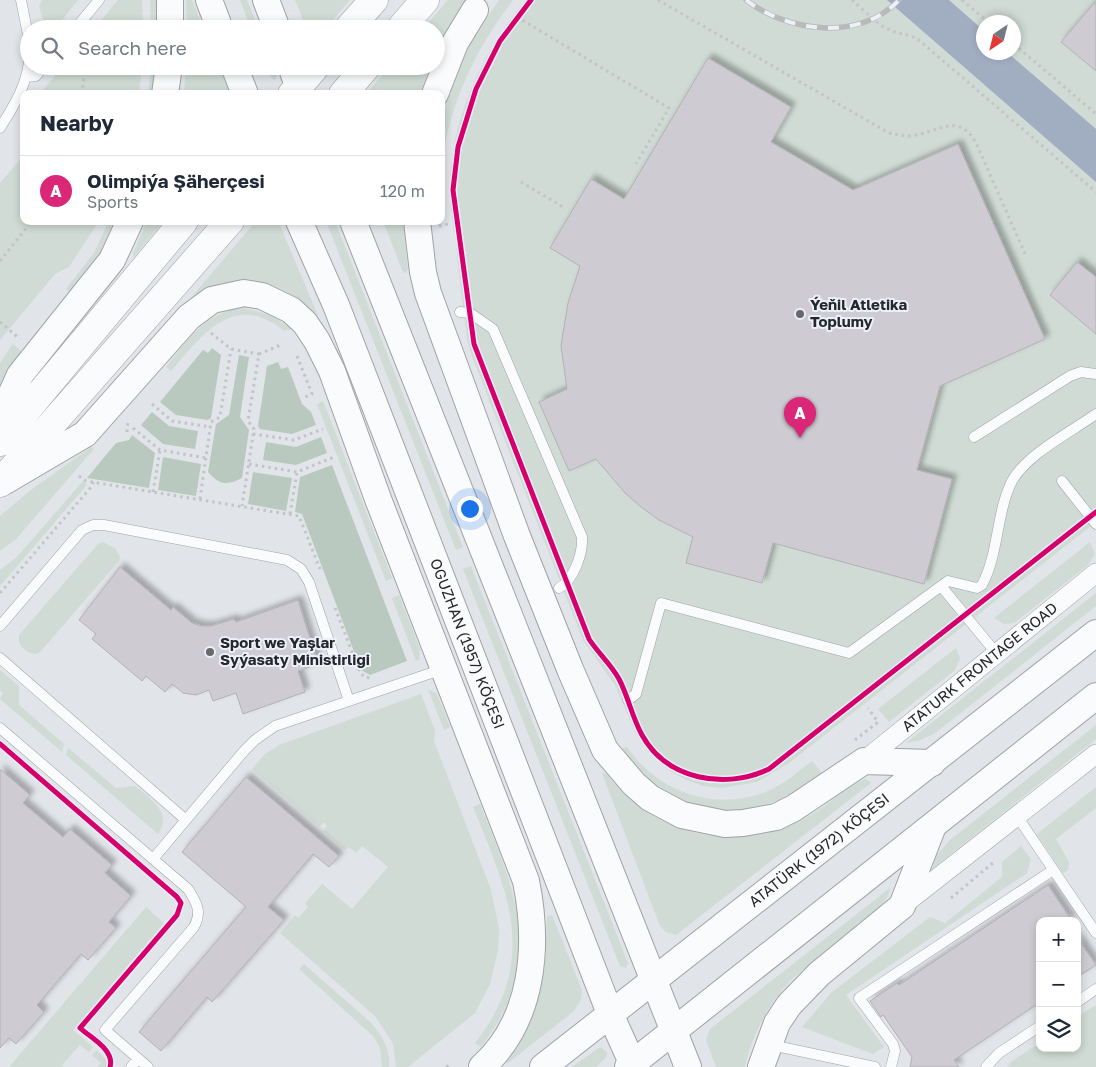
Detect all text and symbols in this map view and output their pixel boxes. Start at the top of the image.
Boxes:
north arrow [976,15,1021,60]
search box [20,20,445,75]
icon: search [38,34,66,62]
text: Search here [78,36,187,59]
text: Nearby [40,110,114,136]
text: Olimpiýa Şäherçesi [87,169,265,192]
text: A [50,181,62,201]
text: 120 m [380,181,425,201]
text: Sports [87,192,138,212]
place label: Ýeňil Atletika Toplumy [810,295,908,330]
marker: Ýeňil Atletika Toplumy [794,308,806,320]
pin: A [784,397,816,438]
your location [457,496,483,522]
street label: OGUZHAN (1957) KÖÇESI [427,556,509,731]
street label: ATATURK FRONTAGE ROAD [898,598,1061,735]
place label: Sport we Yaşlar Syýasaty Ministirligi [220,633,370,668]
marker: Sport we Yaşlar Syýasaty Ministirligi [204,646,216,658]
street label: ATATÜRK (1972) KÖÇESI [745,789,892,910]
map controls [1036,917,1081,1052]
button: + [1036,917,1081,962]
button: − [1036,962,1081,1007]
button: layers [1036,1007,1081,1052]

